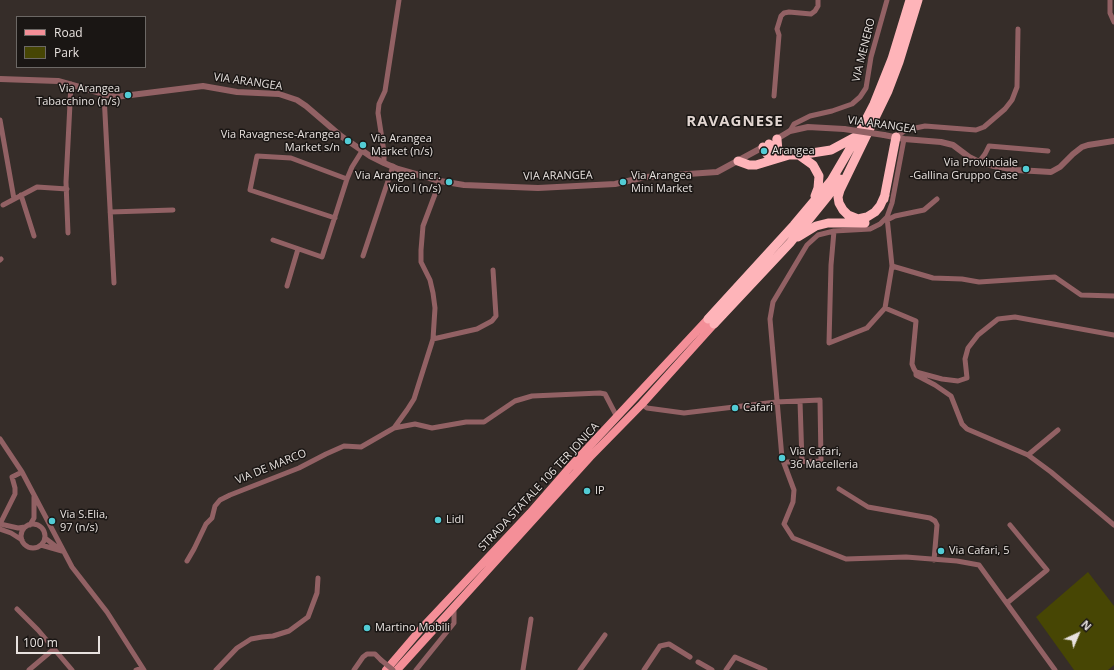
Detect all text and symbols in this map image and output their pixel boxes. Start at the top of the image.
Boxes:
legend [16,16,146,68]
street label: VIA MENERO [850,17,878,83]
text: Road [54,24,83,41]
text: Park [54,44,79,61]
street label: VIA ARANGEA [213,71,283,93]
place label: Via Arangea Tabacchino (n/s) [36,82,120,108]
marker: Via Arangea Tabacchino (n/s) [123,90,133,100]
district label: RAVAGNESE [686,113,784,131]
street label: VIA ARANGEA [847,114,917,136]
place label: Via Ravagnese-Arangea Market s/n [221,128,340,154]
place label: Via Arangea Market (n/s) [371,132,433,158]
marker: Via Ravagnese-Arangea Market s/n [343,136,353,146]
marker: Via Arangea Market (n/s) [358,140,368,150]
place label: Arangea [772,144,815,158]
marker: Arangea [759,146,769,156]
place label: Via Provinciale -Gallina Gruppo Case [910,156,1018,182]
marker: Via Provinciale -Gallina Gruppo Case [1021,164,1031,174]
place label: Via Arangea incr. Vico I (n/s) [355,169,441,195]
street label: VIA ARANGEA [523,169,593,183]
place label: Via Arangea Mini Market [631,169,692,195]
marker: Via Arangea incr. Vico I (n/s) [444,177,454,187]
marker: Via Arangea Mini Market [618,177,628,187]
place label: Cafari [743,401,773,415]
marker: Cafari [730,403,740,413]
street label: STRADA STATALE 106 TER JONICA [476,420,602,554]
place label: Via Cafari, 36 Macelleria [790,445,858,471]
street label: VIA DE MARCO [234,447,308,487]
marker: Via Cafari, 36 Macelleria [777,453,787,463]
place label: IP [595,484,605,498]
marker: IP [582,486,592,496]
place label: Via S.Elia, 97 (n/s) [60,508,108,534]
place label: Lidl [446,513,464,527]
marker: Lidl [433,515,443,525]
marker: Via S.Elia, 97 (n/s) [47,516,57,526]
place label: Via Cafari, 5 [949,544,1009,558]
marker: Via Cafari, 5 [936,546,946,556]
north arrow [1058,614,1098,654]
text: N [1078,616,1095,634]
place label: Martino Mobili [375,621,450,635]
marker: Martino Mobili [362,623,372,633]
scale bar [18,628,102,654]
text: 100 m [23,634,58,651]

